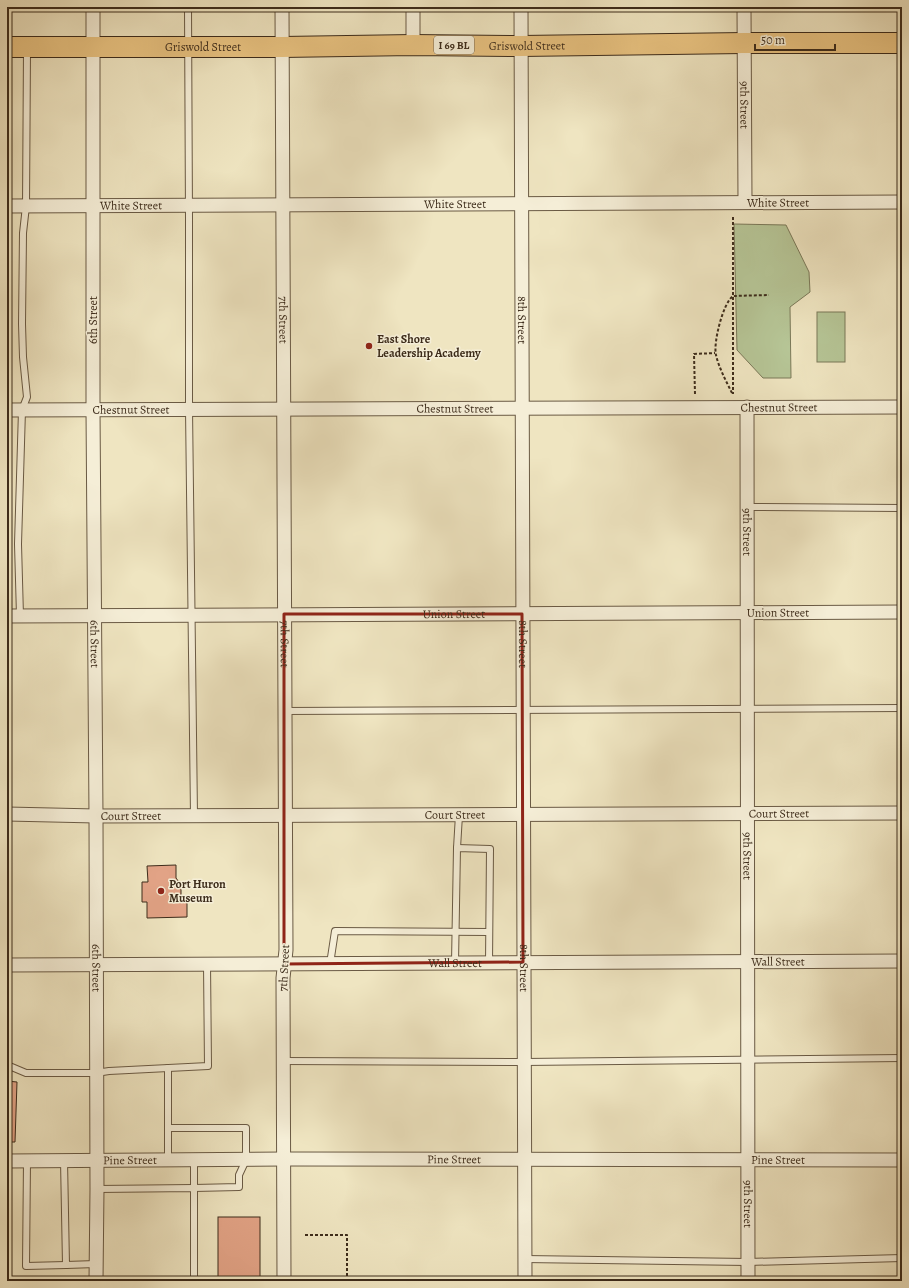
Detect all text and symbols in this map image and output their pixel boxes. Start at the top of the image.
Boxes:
scale bar [755,26,835,52]
text: 50 m [761,32,785,48]
road number: I 69 BL [434,36,474,54]
street label: Griswold Street [489,37,565,54]
street label: Griswold Street [165,39,241,55]
street label: 9th Street [736,81,753,129]
street label: White Street [746,194,809,211]
street label: White Street [423,196,486,212]
street label: White Street [99,197,162,214]
street label: 6th Street [85,296,101,344]
street label: 7th Street [275,296,291,344]
street label: 8th Street [514,296,530,344]
place label: East Shore Leadership Academy [377,331,481,361]
marker: East Shore Leadership Academy [364,341,374,351]
street label: Chestnut Street [740,399,818,416]
street label: Chestnut Street [416,400,494,417]
street label: Chestnut Street [92,401,170,418]
street label: 9th Street [739,508,755,556]
street label: Union Street [747,604,809,621]
street label: Union Street [423,606,485,622]
street label: 6th Street [87,620,103,668]
street label: 7th Street [277,620,293,668]
street label: 8th Street [515,620,531,668]
street label: Court Street [749,805,809,822]
street label: Court Street [425,807,485,823]
street label: Court Street [101,808,161,824]
street label: 9th Street [739,832,756,880]
place label: Port Huron Museum [169,876,226,906]
marker: Port Huron Museum [156,886,166,896]
street label: 6th Street [88,944,104,992]
street label: 7th Street [275,944,293,992]
street label: 8th Street [516,944,532,992]
street label: Wall Street [750,953,805,970]
street label: Wall Street [427,955,482,971]
street label: Pine Street [427,1151,481,1167]
street label: Pine Street [103,1152,157,1168]
street label: Pine Street [751,1152,805,1168]
street label: 9th Street [740,1180,756,1228]

